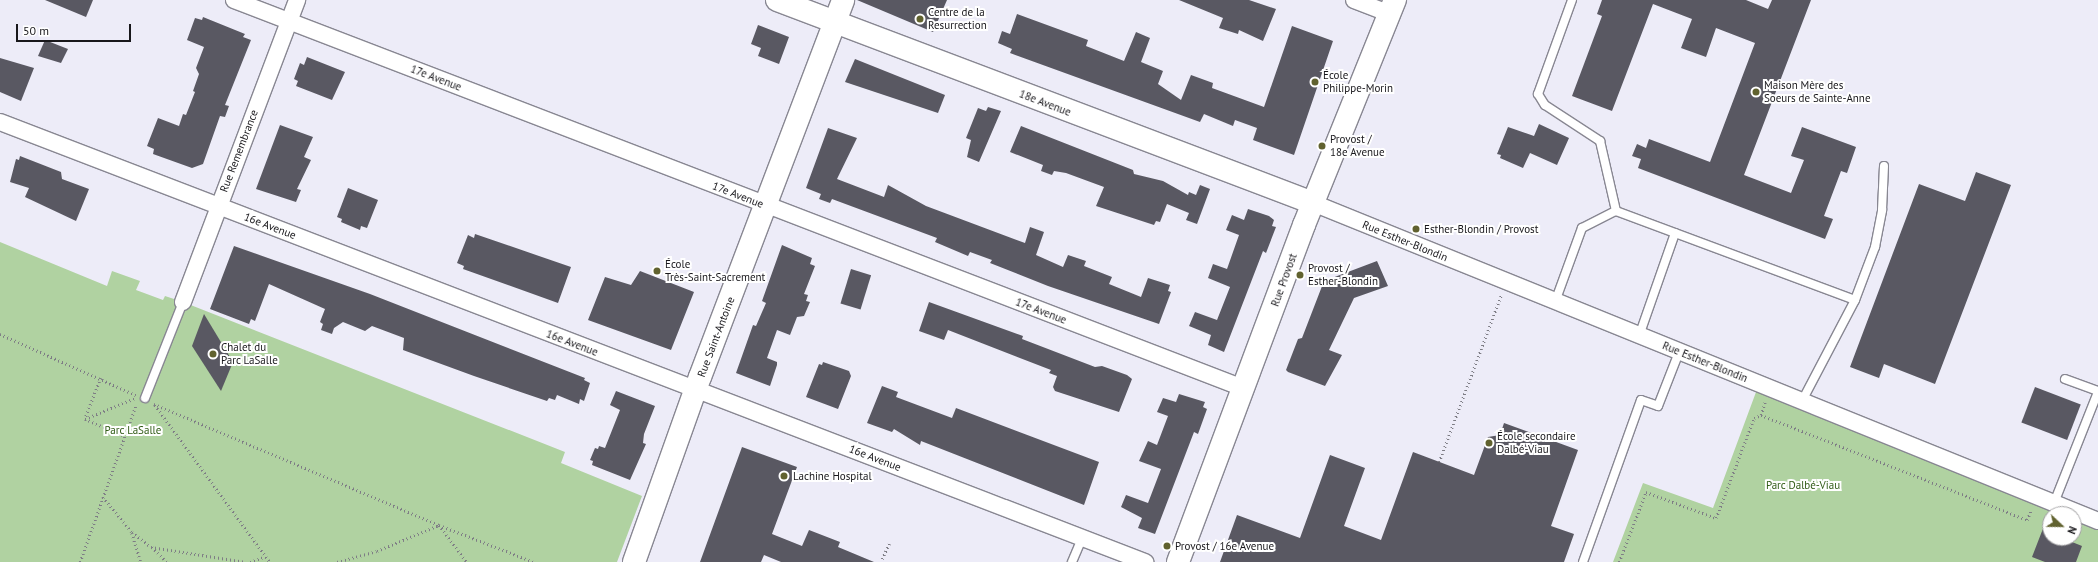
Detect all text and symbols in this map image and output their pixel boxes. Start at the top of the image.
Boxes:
place label: Centre de la Resurrection [928,6,987,32]
marker: Centre de la Resurrection [915,14,925,24]
scale bar [18,16,133,42]
text: 50 m [23,23,49,38]
street label: 17e Avenue [408,62,464,94]
place label: École Philippe-Morin [1323,69,1393,95]
marker: École Philippe-Morin [1310,77,1320,87]
place label: Maison Mère des Soeurs de Sainte-Anne [1764,79,1870,105]
street label: 18e Avenue [1017,87,1073,119]
marker: Maison Mère des Soeurs de Sainte-Anne [1751,87,1761,97]
street label: Rue Remembrance [217,108,261,194]
place label: Provost / 18e Avenue [1330,133,1385,159]
marker: Provost / 18e Avenue [1317,141,1327,151]
street label: 17e Avenue [710,179,766,211]
street label: 16e Avenue [242,210,298,242]
street label: Rue Esther-Blondin [1360,218,1450,264]
place label: Esther-Blondin / Provost [1424,222,1538,236]
marker: Esther-Blondin / Provost [1411,224,1421,234]
street label: Rue Provost [1268,252,1300,308]
place label: École Très-Saint-Sacrement [665,258,765,284]
place label: Provost / Esther-Blondin [1308,262,1378,288]
marker: École Très-Saint-Sacrement [652,266,662,276]
marker: Provost / Esther-Blondin [1295,270,1305,280]
street label: Rue Saint-Antoine [695,295,737,379]
street label: 17e Avenue [1013,295,1069,327]
street label: 16e Avenue [544,327,600,359]
street label: Rue Esther-Blondin [1660,339,1750,385]
place label: Chalet du Parc LaSalle [221,341,278,367]
marker: Chalet du Parc LaSalle [208,349,218,359]
park label: Parc LaSalle [104,423,162,437]
place label: École secondaire Dalbé-Viau [1497,430,1576,456]
marker: École secondaire Dalbé-Viau [1484,438,1494,448]
street label: 16e Avenue [847,442,903,474]
place label: Lachine Hospital [793,469,872,483]
marker: Lachine Hospital [778,470,790,482]
park label: Parc Dalbé-Viau [1766,478,1840,492]
north arrow [2042,506,2082,546]
text: N [2064,524,2080,536]
place label: Provost / 16e Avenue [1175,539,1274,553]
marker: Provost / 16e Avenue [1162,541,1172,551]

